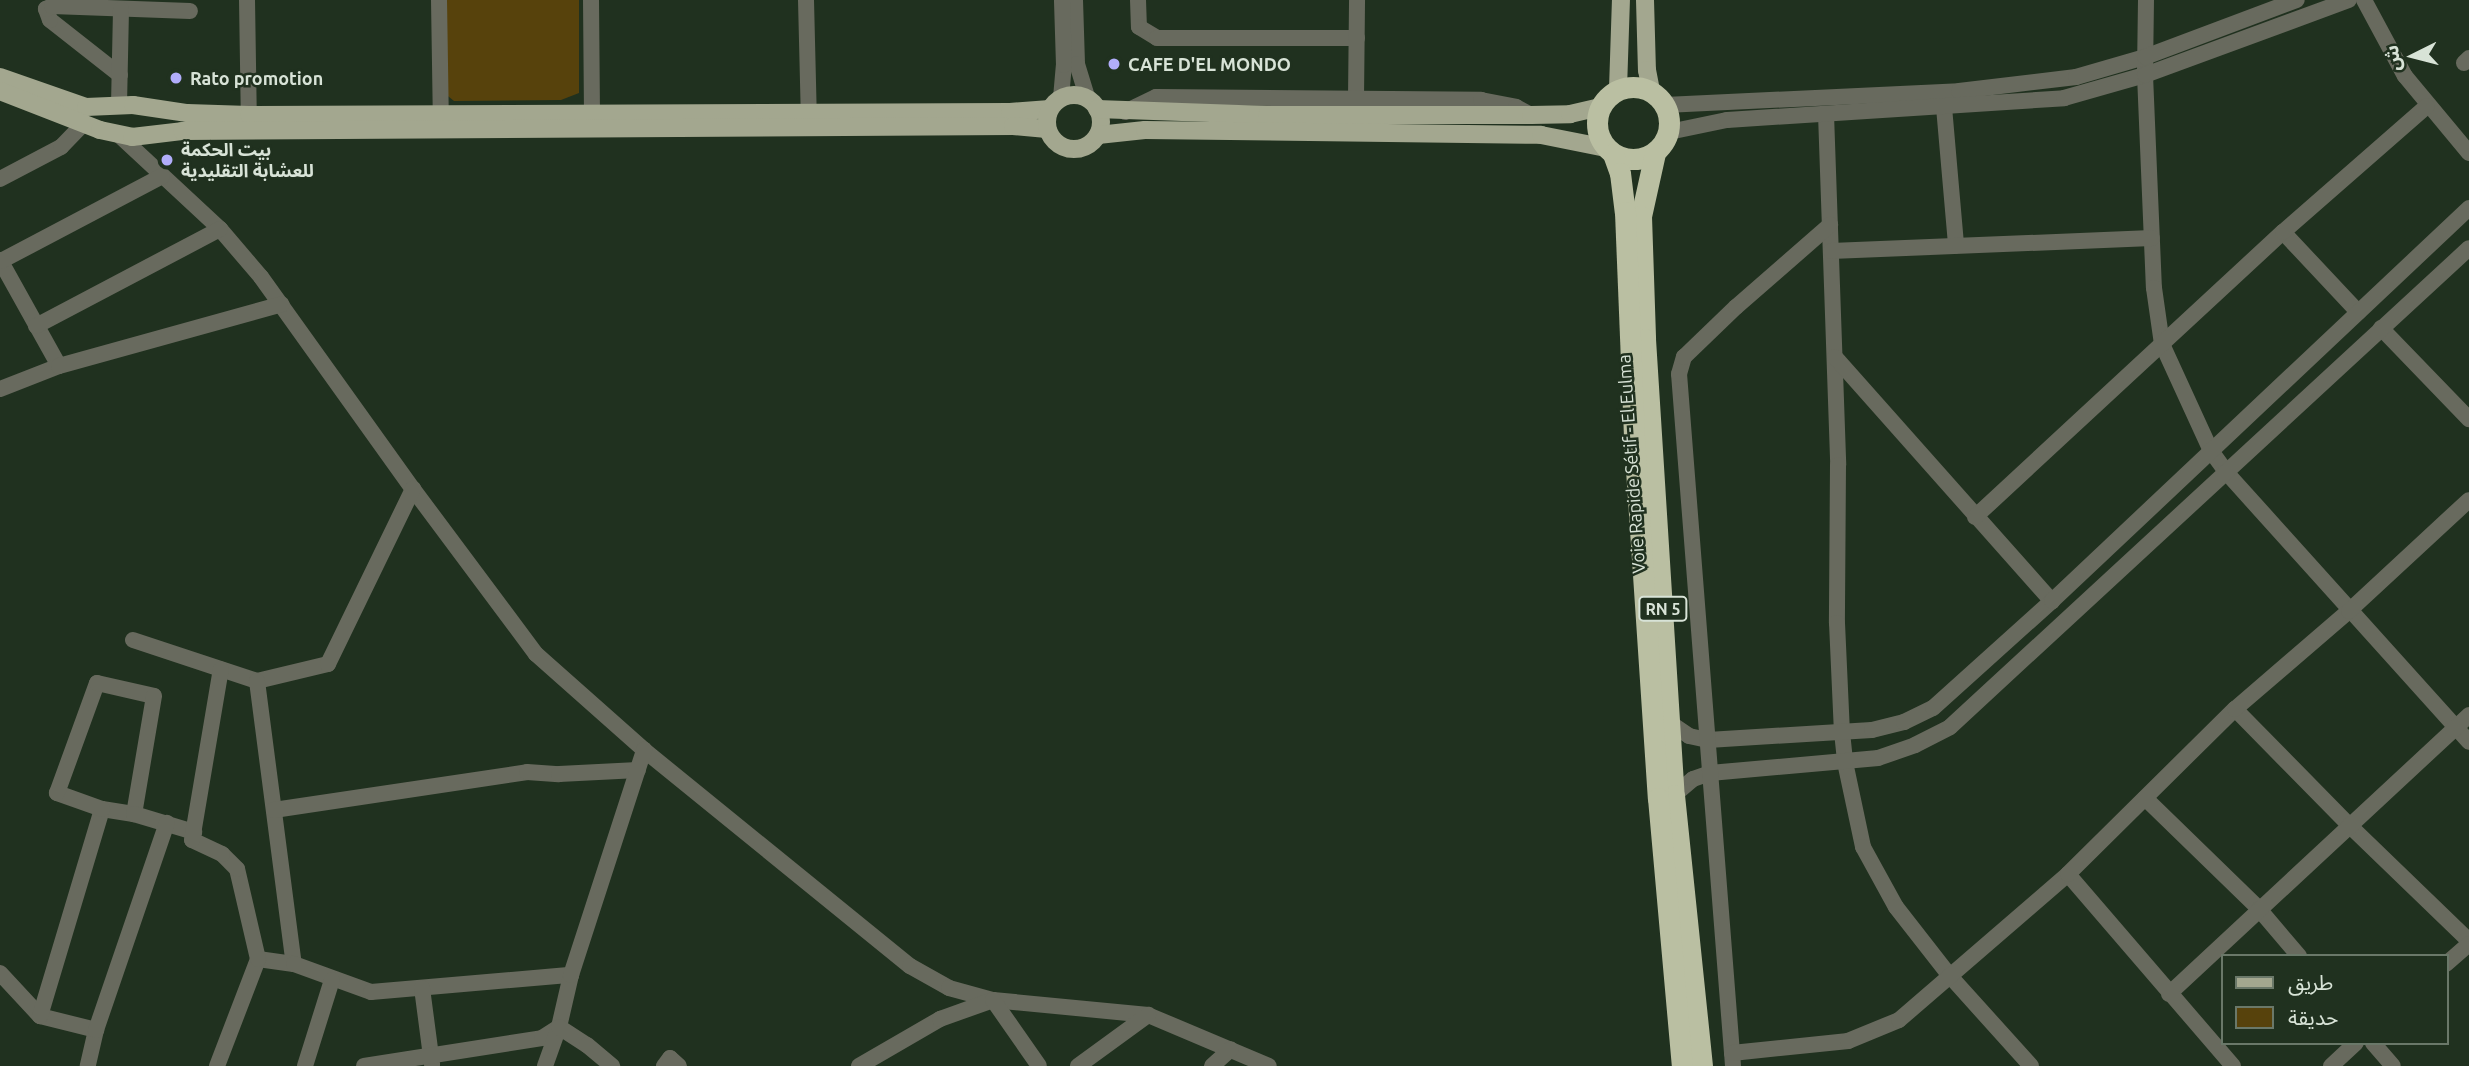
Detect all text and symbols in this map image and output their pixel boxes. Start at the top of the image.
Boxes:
north arrow [2378,21,2448,91]
text: ش [2380,44,2404,72]
place label: CAFE D'EL MONDO [1128,53,1291,75]
marker: CAFE D'EL MONDO [1106,56,1122,72]
place label: Rato promotion [190,67,323,89]
marker: Rato promotion [168,70,184,86]
place label: بيت الحكمة للعشابة التقليدية [181,139,314,182]
marker: بيت الحكمة للعشابة التقليدية [159,152,175,168]
street label: Voie Rapide Sétif - El Eulma [1613,354,1649,574]
road number: RN 5 [1637,596,1689,622]
legend [2220,954,2448,1045]
text: طريق [2288,970,2333,994]
text: حديقة [2288,1005,2338,1029]

